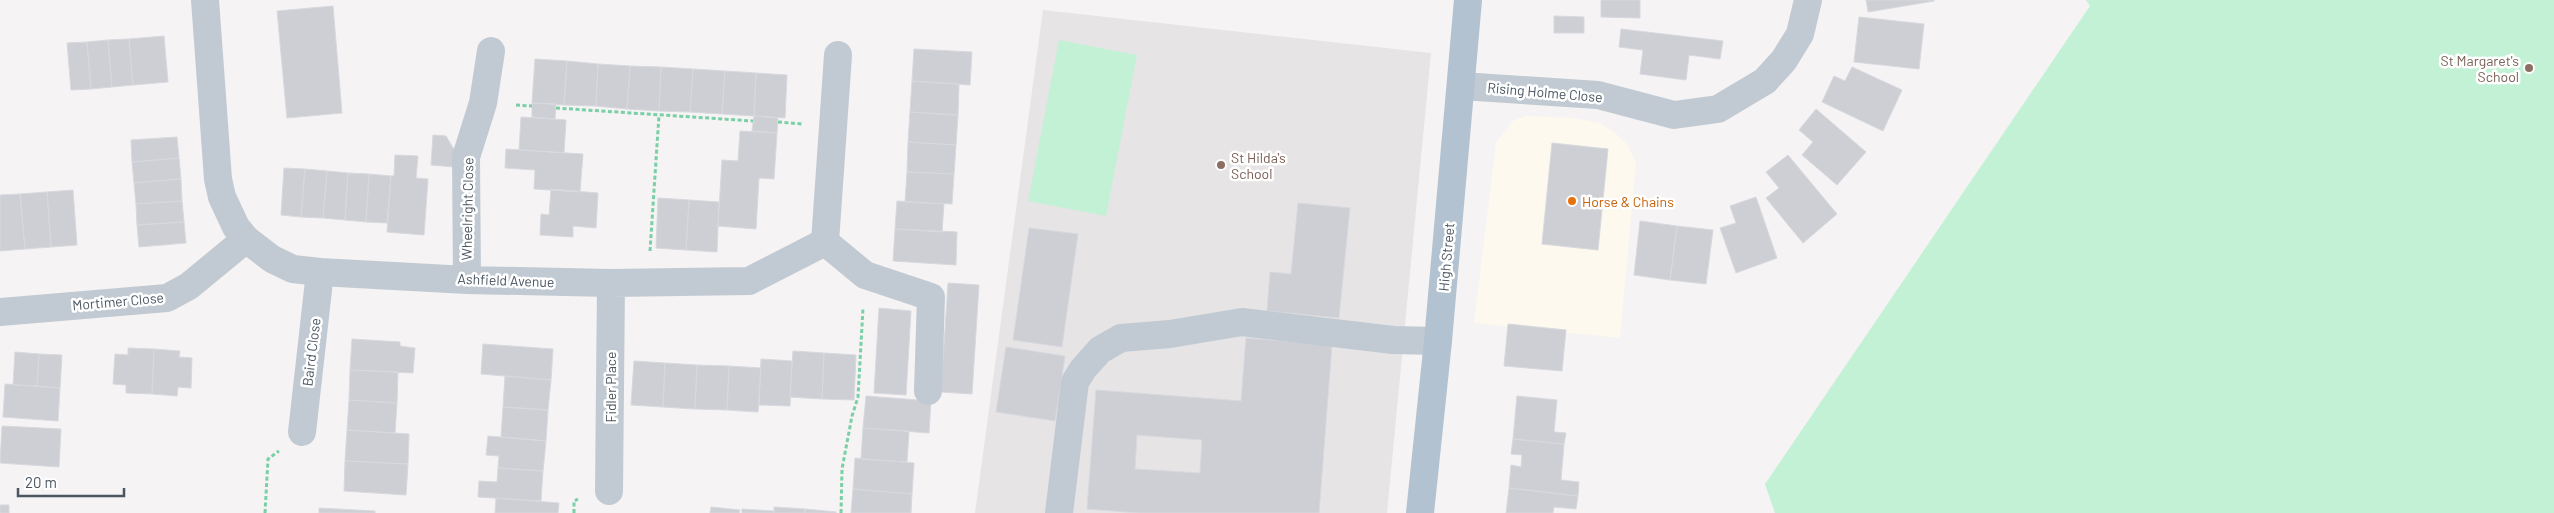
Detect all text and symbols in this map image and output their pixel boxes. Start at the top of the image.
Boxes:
place label: St Margaret's School [2441,52,2519,85]
marker: St Margaret's School [2523,62,2535,74]
street label: Rising Holme Close [1487,78,1603,106]
place label: St Hilda's School [1231,149,1286,182]
street label: Wheelright Close [458,157,476,261]
marker: St Hilda's School [1215,159,1227,171]
place label: Horse & Chains [1582,193,1674,210]
marker: Horse & Chains [1566,195,1578,207]
street label: High Street [1435,222,1457,292]
street label: Ashfield Avenue [457,270,555,290]
street label: Mortimer Close [71,289,165,313]
street label: Baird Close [298,317,324,387]
street label: Fidler Place [602,351,619,423]
scale bar [18,466,124,498]
text: 20 m [25,473,57,491]

